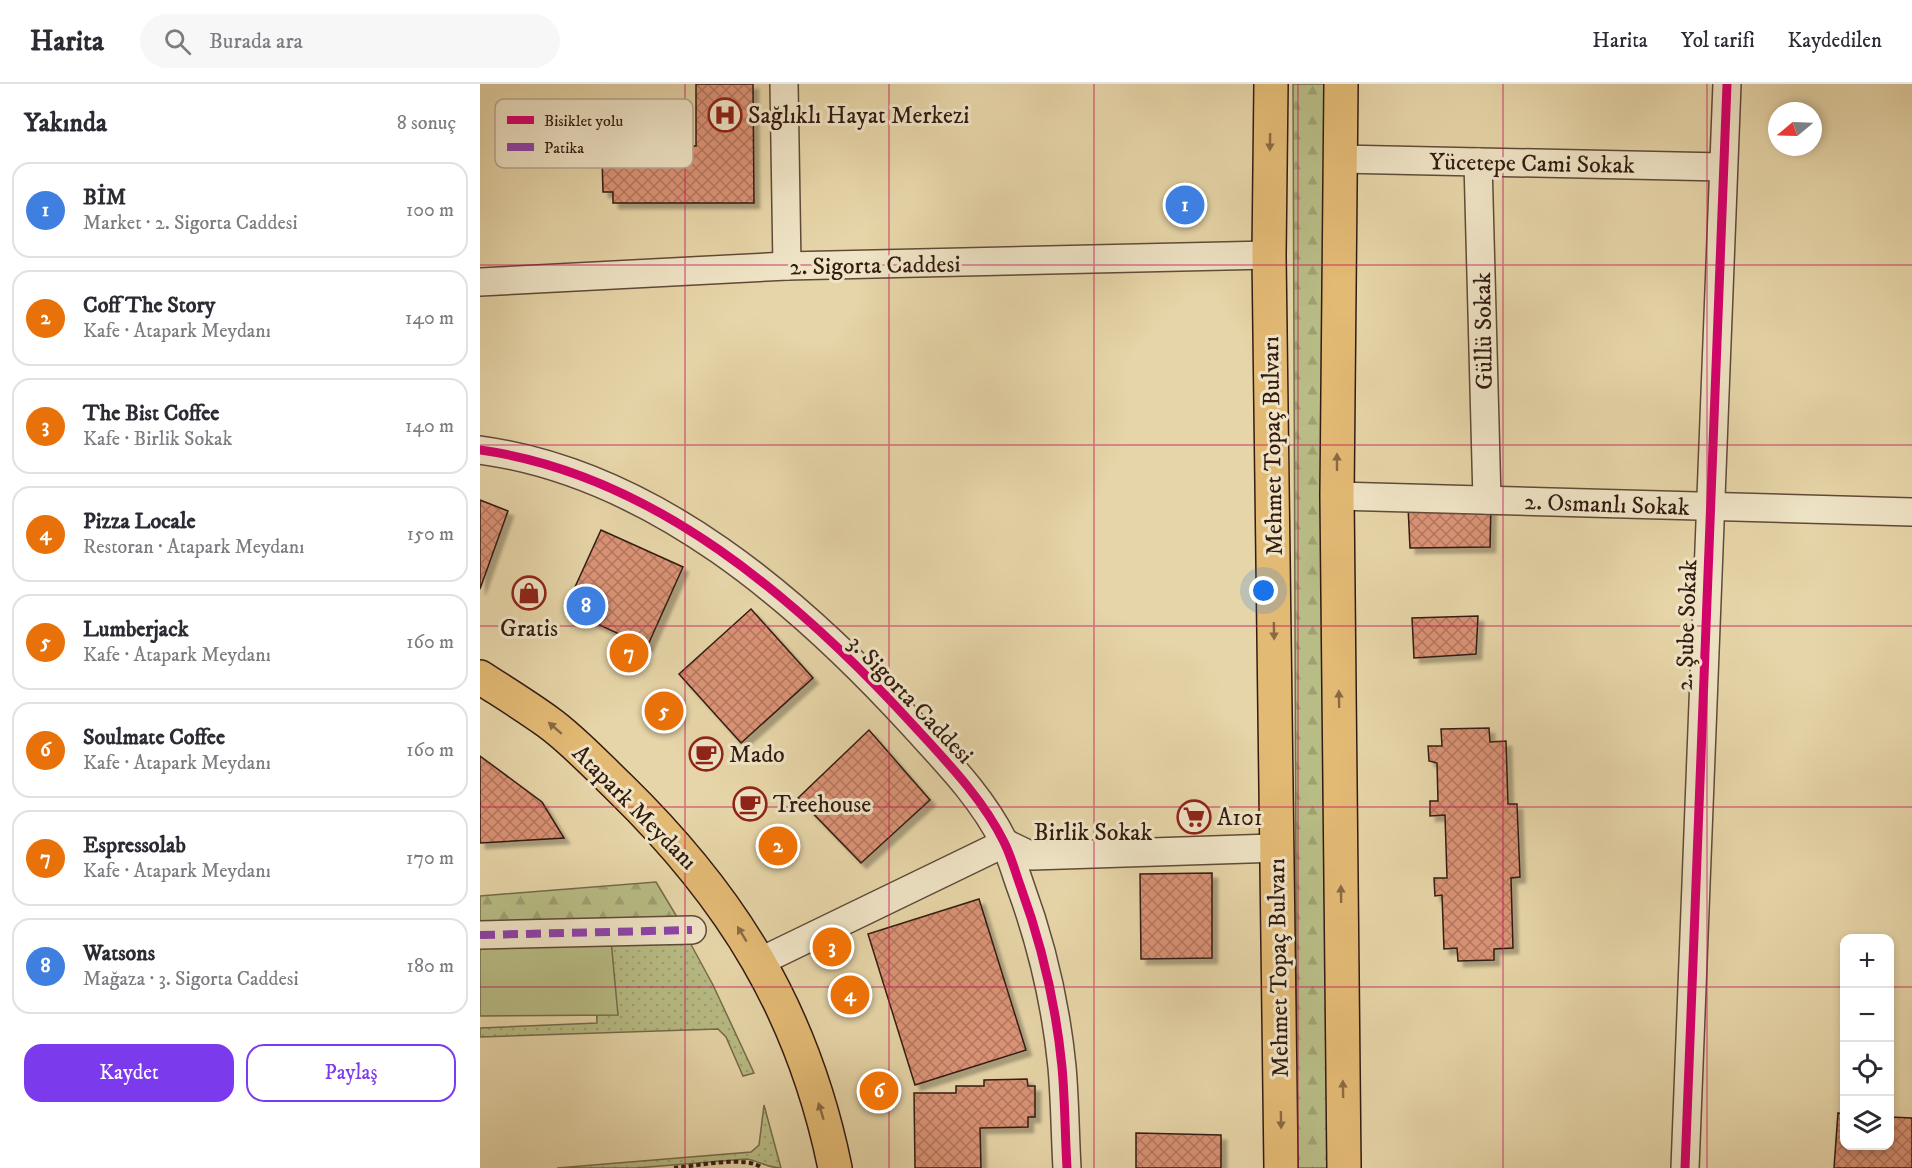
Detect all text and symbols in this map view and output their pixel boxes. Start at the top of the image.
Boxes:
search box [140,14,560,68]
text: Harita [30,24,104,59]
icon: search [161,25,194,58]
text: Burada ara [209,28,303,55]
text: Harita [1592,28,1648,54]
text: Yol tarifi [1681,28,1755,54]
text: Kaydedilen [1788,28,1882,54]
hospital icon: Sağlıklı Hayat Merkezi [707,97,743,133]
legend [495,99,693,168]
place label: Sağlıklı Hayat Merkezi [748,101,970,131]
north arrow [1768,102,1822,156]
text: Yakında [24,107,107,140]
text: 8 sonuç [397,111,456,136]
text: Bisiklet yolu [544,111,624,131]
one-way arrow [1266,133,1275,152]
text: Patika [544,138,584,158]
street label: Yücetepe Cami Sokak [1429,147,1635,181]
pin: 1 [1166,182,1204,228]
text: BİM [83,184,126,211]
text: 1 [42,198,49,223]
text: 100 m [406,198,454,223]
text: Market · 2. Sigorta Caddesi [83,211,298,236]
street label: 2. Sigorta Caddesi [789,250,961,282]
street label: Güllü Sokak [1468,272,1500,390]
text: Coff The Story [83,292,215,319]
text: 2 [41,306,50,331]
text: 140 m [405,306,454,331]
text: Kafe · Atapark Meydanı [83,319,271,344]
street label: Mehmet Topaç Bulvarı [1256,336,1290,556]
text: The Bist Coffee [83,400,219,427]
text: 3 [42,414,49,439]
text: 140 m [405,414,454,439]
text: Kafe · Birlik Sokak [83,427,233,452]
one-way arrow [1332,452,1342,471]
street label: 2. Osmanlı Sokak [1524,487,1690,523]
text: Pizza Locale [83,508,196,535]
text: 4 [40,522,51,547]
text: 150 m [407,522,454,547]
text: Restoran · Atapark Meydanı [83,535,304,560]
street label: 2. Şube Sokak [1670,559,1704,691]
shop icon: Gratis [511,575,547,611]
your location [1249,576,1278,605]
pin: 8 [566,584,606,628]
place label: Gratis [500,614,558,644]
text: Lumberjack [83,616,189,643]
one-way arrow [1269,622,1279,641]
street label: 3. Sigorta Caddesi [841,629,979,771]
text: 5 [41,630,50,655]
text: 160 m [406,630,454,655]
pin: 7 [610,630,648,676]
text: Kafe · Atapark Meydanı [83,643,271,668]
pin: 5 [644,688,684,734]
one-way arrow [1334,689,1344,708]
one-way arrow [548,722,563,735]
text: Soulmate Coffee [83,724,225,751]
cafe icon: Mado [688,736,724,772]
text: 6 [40,738,51,763]
text: 160 m [406,738,454,763]
street label: Atapark Meydanı [565,739,703,877]
place label: Mado [729,740,785,770]
text: Kafe · Atapark Meydanı [83,751,271,776]
cafe icon: Treehouse [732,786,768,822]
place label: Treehouse [773,790,871,820]
supermarket icon: A101 [1176,799,1212,835]
place label: A101 [1217,803,1263,833]
street label: Birlik Sokak [1034,818,1152,848]
pin: 2 [758,824,798,868]
text: Espressolab [83,832,186,859]
text: 7 [40,846,51,871]
text: 170 m [406,846,454,871]
street label: Mehmet Topaç Bulvarı [1262,858,1296,1078]
text: Kafe · Atapark Meydanı [83,859,271,884]
one-way arrow [1336,884,1346,903]
pin: 3 [812,924,852,970]
one-way arrow [737,926,748,942]
map controls [1840,934,1894,1150]
button: + [1840,934,1894,988]
text: Watsons [83,940,155,967]
text: 8 [40,954,51,979]
text: 180 m [407,954,454,979]
text: Mağaza · 3. Sigorta Caddesi [83,967,299,992]
pin: 4 [830,972,869,1018]
button: − [1840,988,1894,1042]
button: locate [1840,1042,1894,1096]
button: Kaydet [24,1044,234,1102]
button: Paylaş [246,1044,456,1102]
pin: 6 [860,1068,898,1114]
one-way arrow [1338,1079,1348,1098]
button: layers [1840,1096,1894,1150]
one-way arrow [816,1102,825,1120]
one-way arrow [1276,1111,1285,1130]

